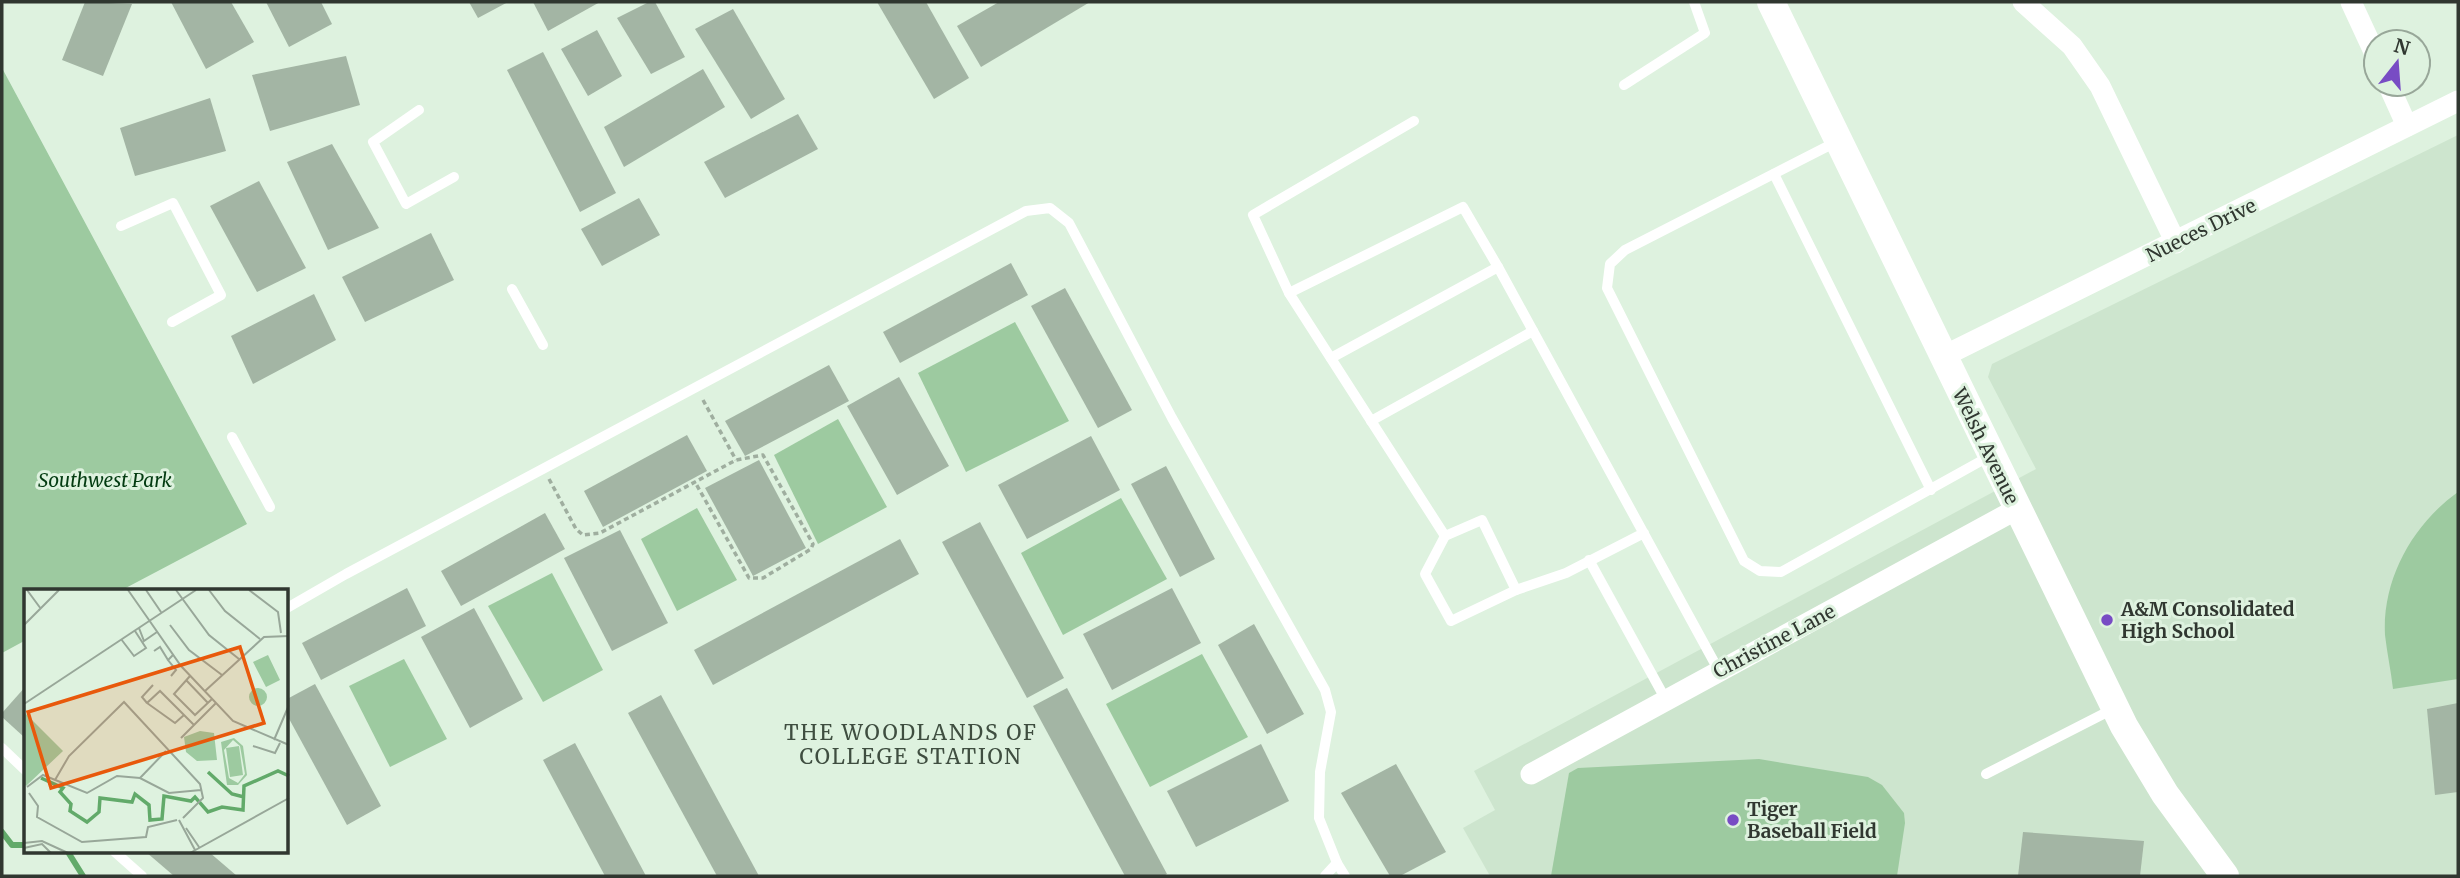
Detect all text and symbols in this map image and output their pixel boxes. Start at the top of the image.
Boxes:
north arrow [2362,28,2432,98]
text: N [2391,33,2413,60]
street label: Nueces Drive [2142,193,2260,267]
street label: Welsh Avenue [1947,383,2025,508]
park label: Southwest Park [38,468,172,492]
inset map [24,589,289,854]
place label: A&M Consolidated High School [2120,597,2295,643]
street label: Christine Lane [1709,599,1839,683]
marker: A&M Consolidated High School [2099,612,2115,628]
district label: THE WOODLANDS OF COLLEGE STATION [784,719,1038,770]
place label: Tiger Baseball Field [1747,797,1877,843]
marker: Tiger Baseball Field [1725,812,1741,828]

